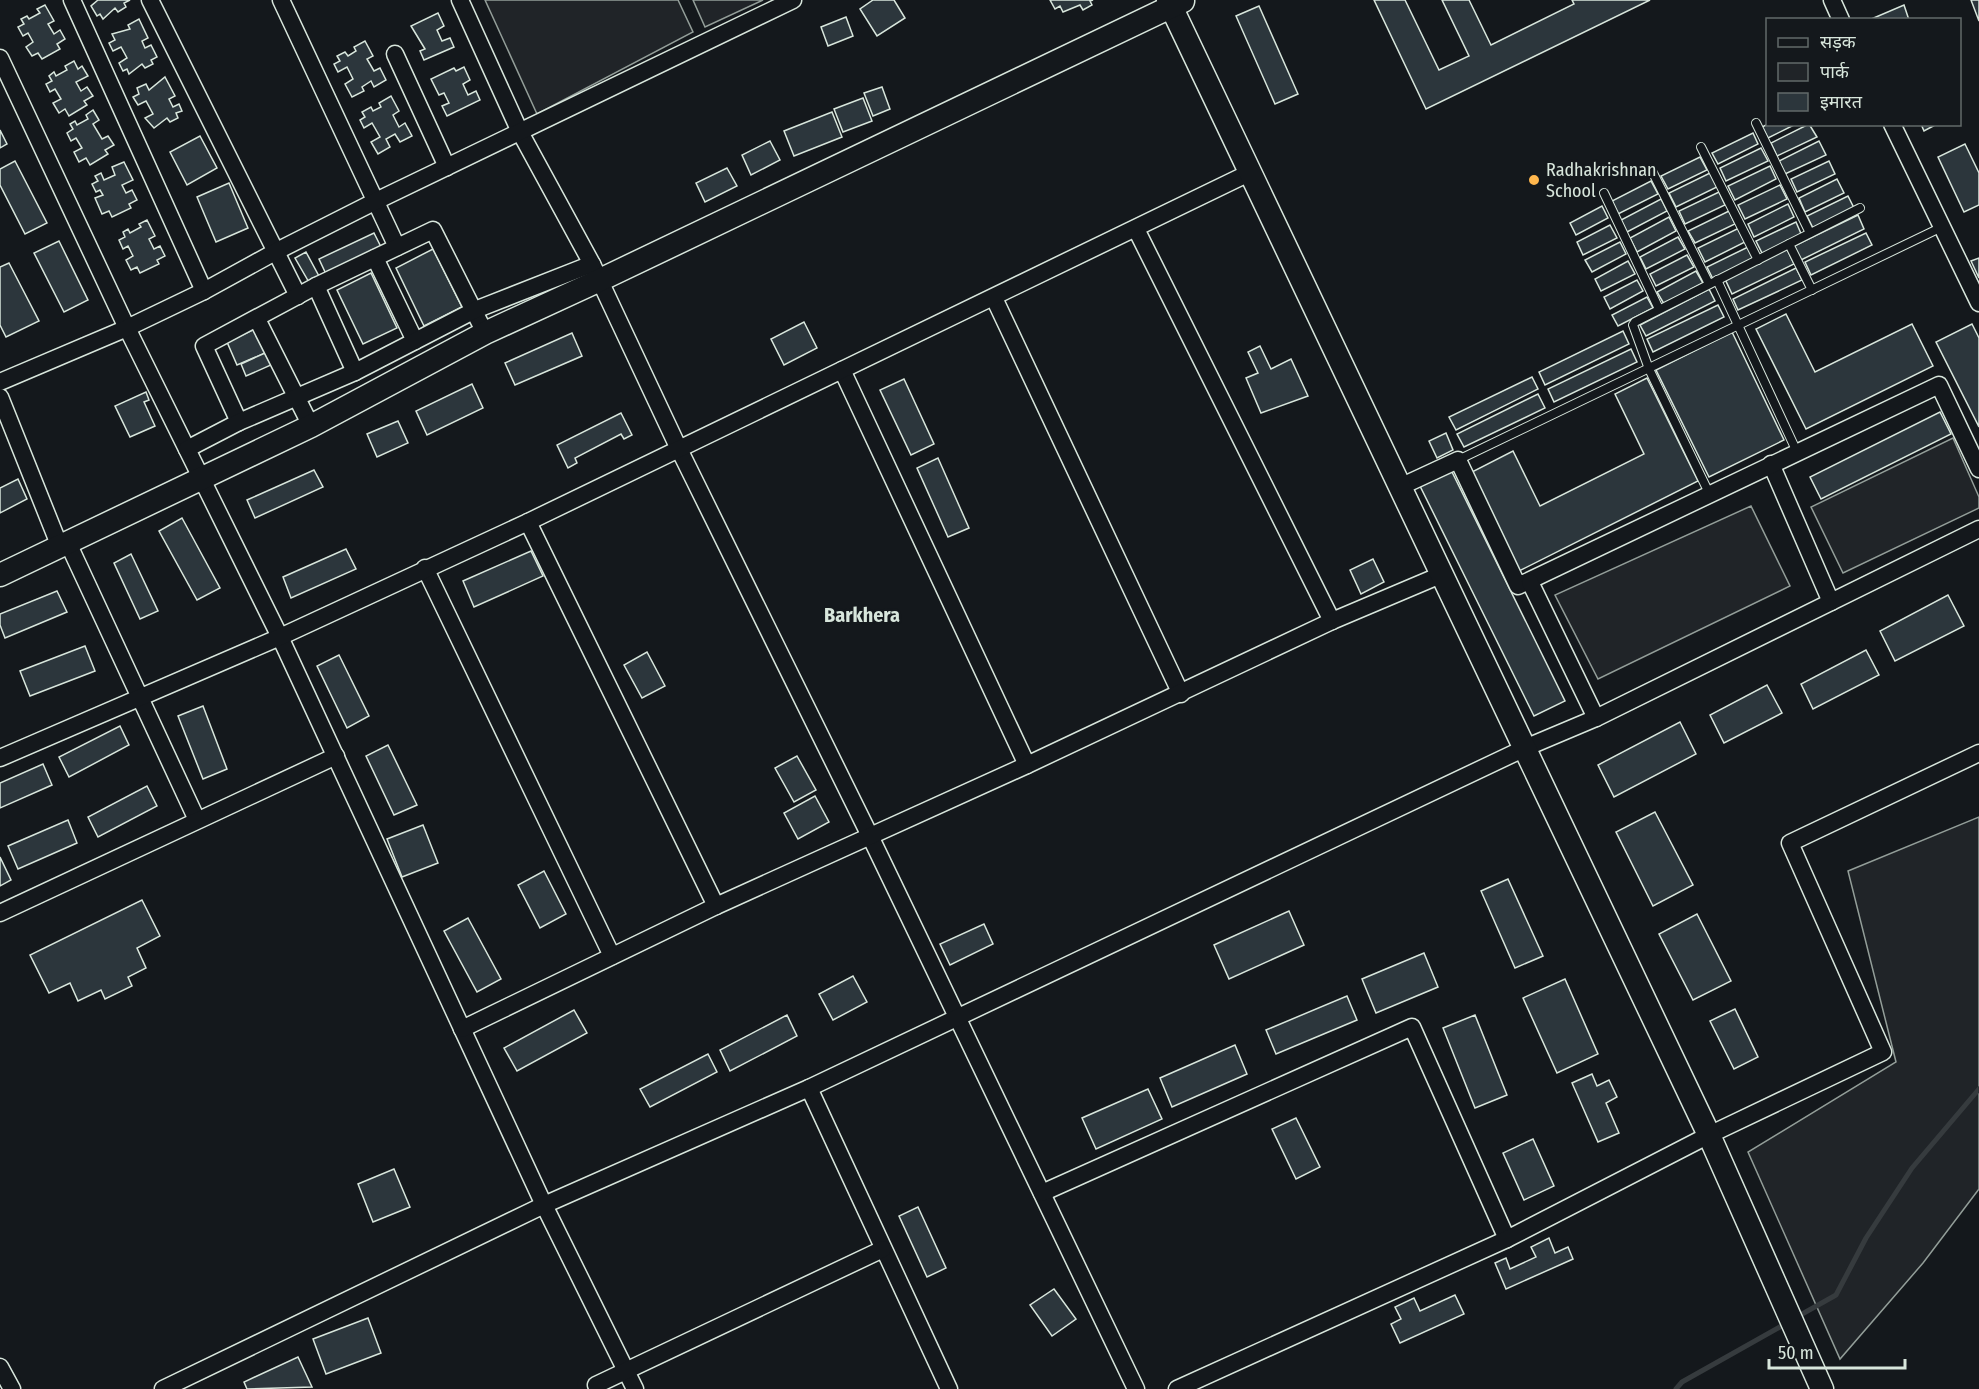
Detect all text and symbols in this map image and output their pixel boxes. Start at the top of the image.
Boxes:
legend [1766,18,1961,126]
text: सड़क [1820,31,1857,53]
text: पार्क [1820,61,1850,83]
text: इमारत [1820,91,1863,113]
place label: Radhakrishnan School [1546,159,1657,202]
marker: Radhakrishnan School [1527,173,1541,187]
district label: Barkhera [824,603,900,627]
scale bar [1769,1332,1906,1370]
text: 50 m [1778,1342,1814,1364]

